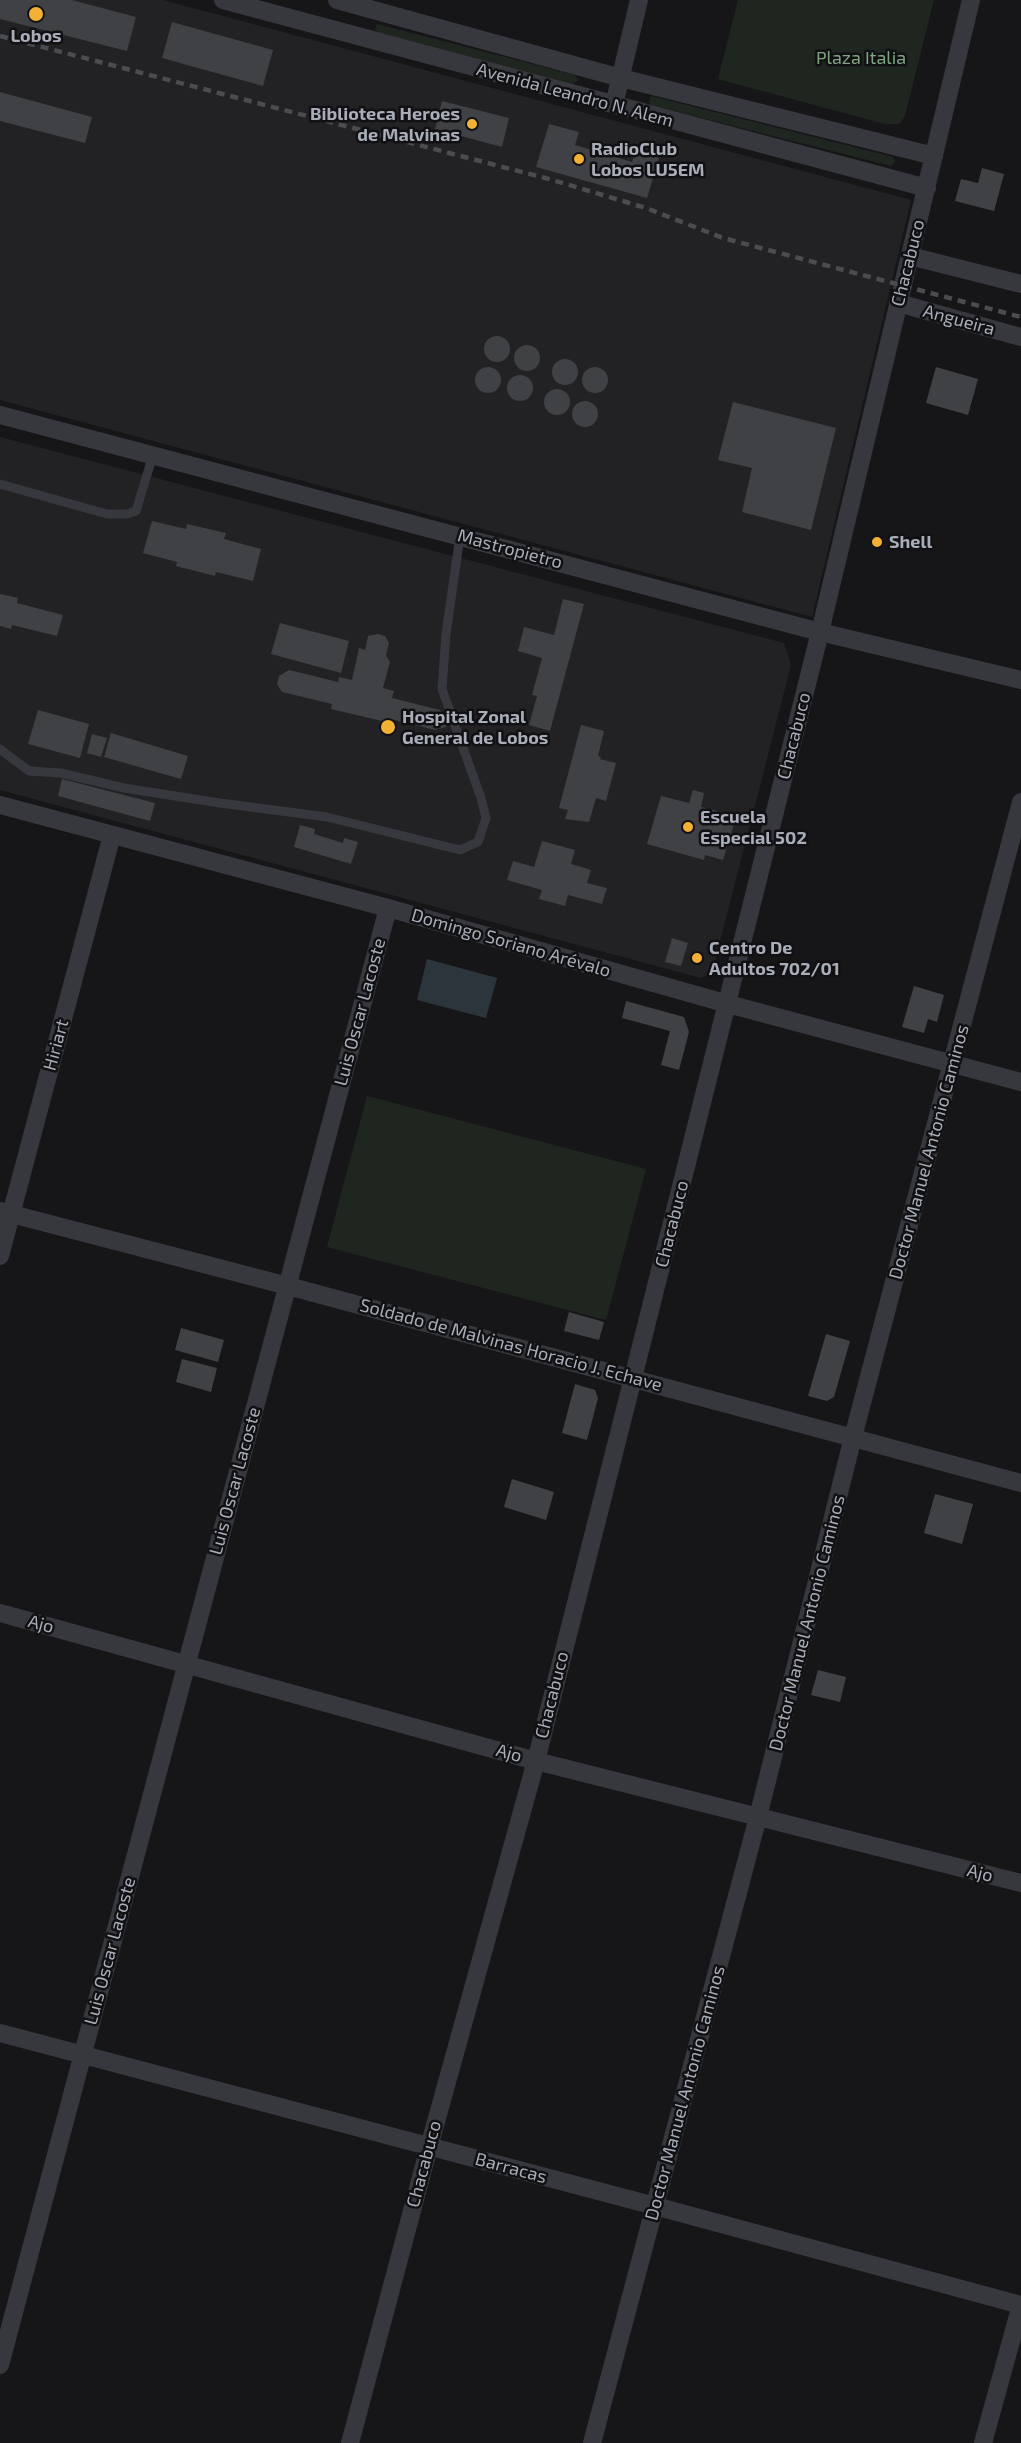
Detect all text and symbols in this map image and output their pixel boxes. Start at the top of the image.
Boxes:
marker: Lobos [27,5,45,23]
place label: Lobos [10,25,62,47]
park label: Plaza Italia [816,47,906,69]
street label: Avenida Leandro N. Alem [474,58,676,132]
place label: Biblioteca Heroes de Malvinas [310,103,460,146]
marker: Biblioteca Heroes de Malvinas [465,117,479,131]
place label: RadioClub Lobos LU5EM [591,138,705,180]
marker: RadioClub Lobos LU5EM [572,152,586,166]
street label: Chacabuco [887,217,929,309]
street label: Angueira [921,300,997,340]
street label: Mastropietro [455,525,565,573]
place label: Shell [889,531,932,553]
marker: Shell [870,535,884,549]
street label: Chacabuco [773,690,815,782]
place label: Hospital Zonal General de Lobos [402,706,548,748]
marker: Hospital Zonal General de Lobos [379,718,397,736]
place label: Escuela Especial 502 [700,806,807,848]
marker: Escuela Especial 502 [681,820,695,834]
street label: Domingo Soriano Arévalo [409,904,613,982]
street label: Luis Oscar Lacoste [330,936,390,1088]
place label: Centro De Adultos 702/01 [709,937,840,980]
marker: Centro De Adultos 702/01 [690,951,704,965]
street label: Hiriart [39,1017,73,1073]
street label: Doctor Manuel Antonio Caminos [885,1022,973,1282]
street label: Chacabuco [651,1178,693,1270]
street label: Soldado de Malvinas Horacio J. Echave [358,1294,664,1396]
street label: Luis Oscar Lacoste [205,1405,265,1557]
street label: Doctor Manuel Antonio Caminos [765,1493,849,1753]
street label: Ajo [26,1610,56,1638]
street label: Chacabuco [531,1649,573,1741]
street label: Ajo [494,1739,524,1767]
street label: Ajo [965,1859,995,1887]
street label: Luis Oscar Lacoste [80,1875,140,2027]
street label: Doctor Manuel Antonio Caminos [641,1963,729,2223]
street label: Chacabuco [402,2118,446,2210]
street label: Barracas [473,2148,549,2188]

